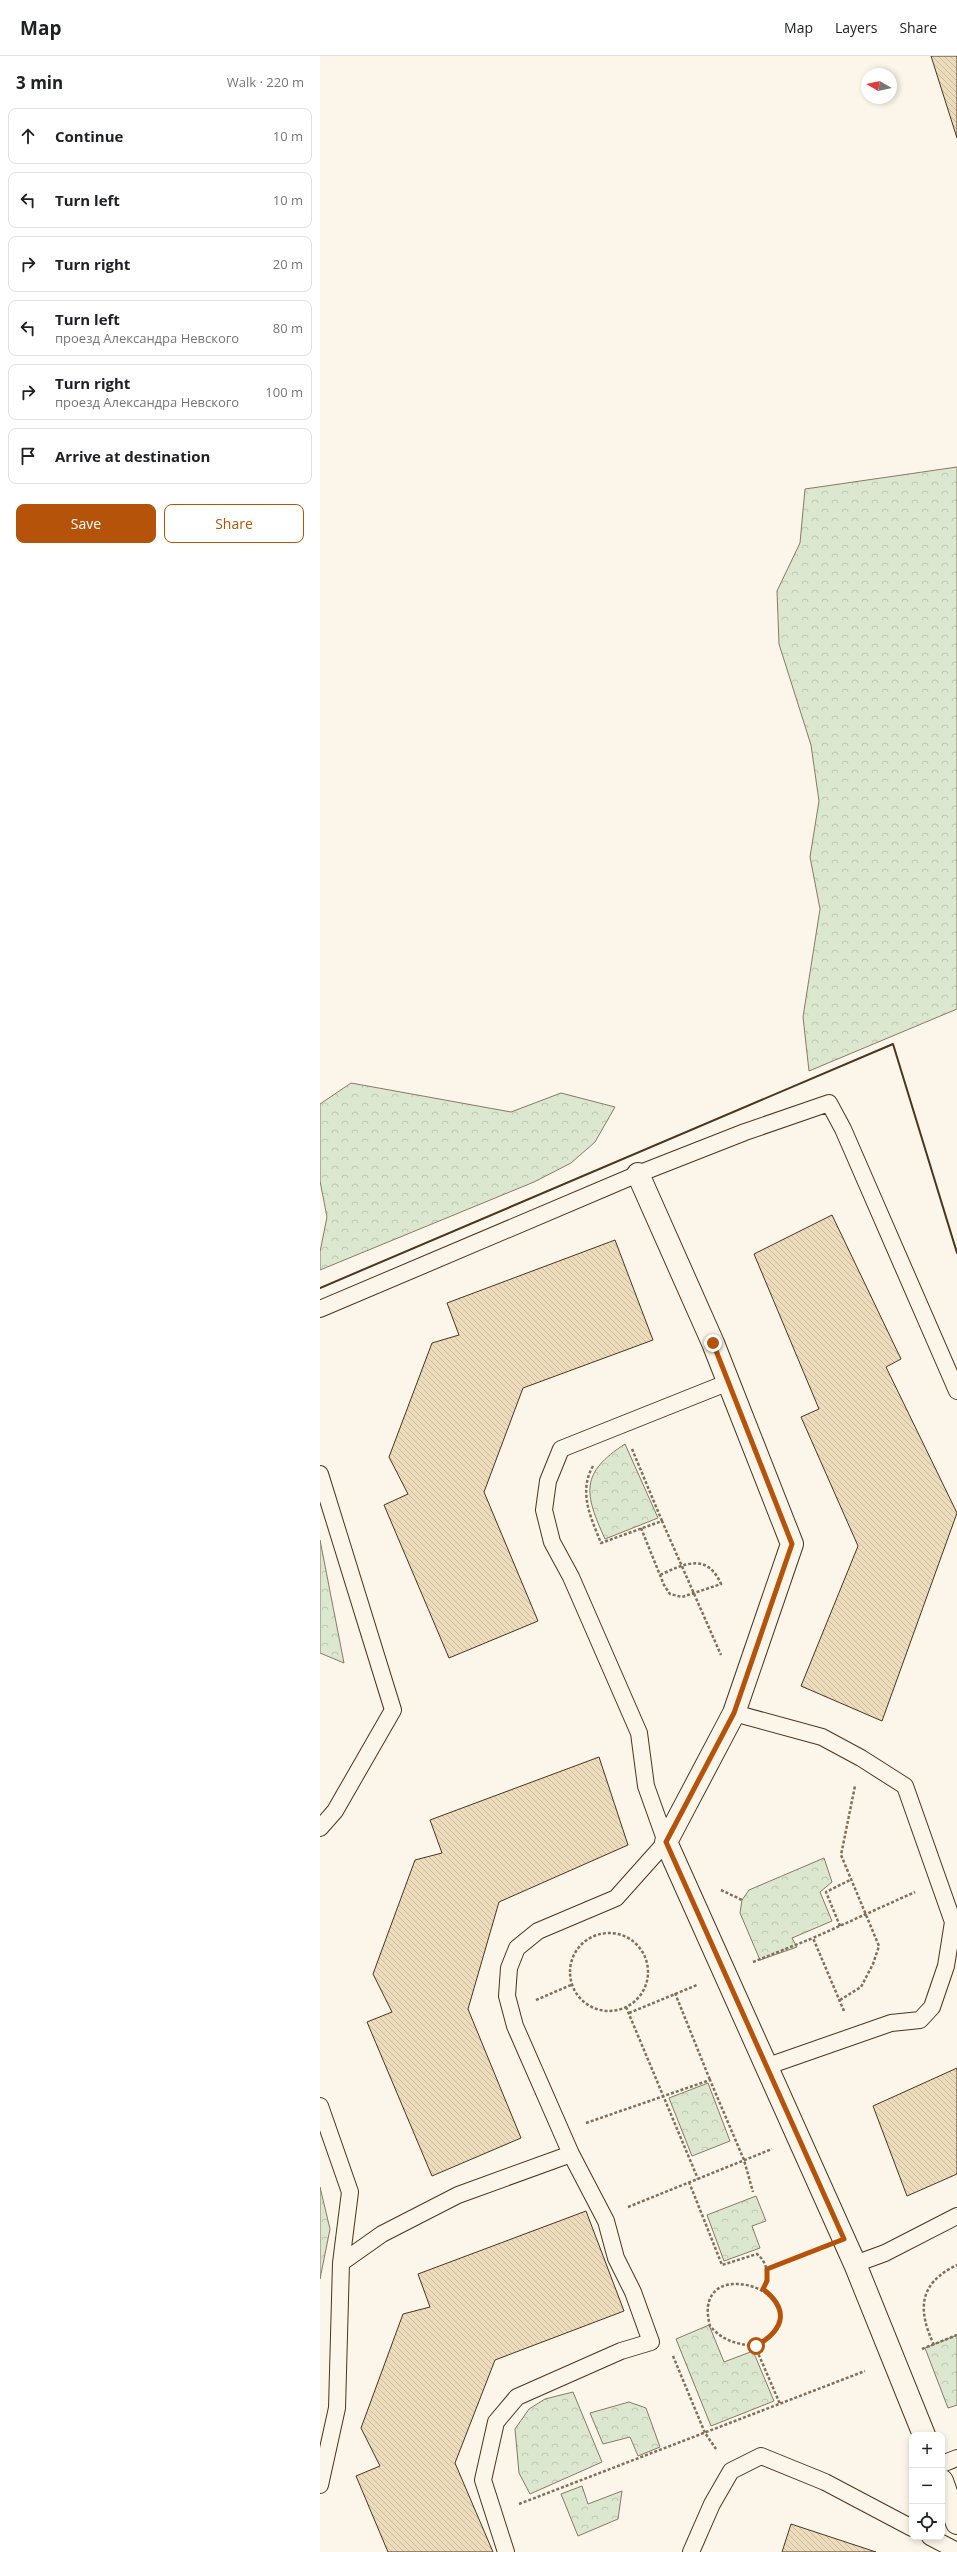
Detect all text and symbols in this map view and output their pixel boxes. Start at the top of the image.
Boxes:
text: Map [20,15,61,41]
text: Map [784,18,813,37]
text: Layers [835,18,877,37]
text: Share [899,18,937,37]
north arrow [861,68,897,104]
text: 3 min [16,71,63,94]
text: Walk · 220 m [227,73,304,91]
icon: ahead [17,125,39,147]
text: Continue [55,126,123,146]
text: 10 m [273,127,303,145]
icon: left [17,189,39,211]
text: Turn left [55,190,120,210]
text: 10 m [273,191,303,209]
icon: right [17,253,39,275]
text: Turn right [55,254,130,274]
text: 20 m [273,255,303,273]
text: Turn left [55,309,120,329]
icon: left [17,317,39,339]
text: 80 m [273,319,303,337]
text: проезд Александра Невского [55,329,239,347]
text: Turn right [55,373,130,393]
icon: right [17,381,39,403]
text: 100 m [265,383,303,401]
text: проезд Александра Невского [55,393,239,411]
icon: arrive [17,445,39,467]
text: Arrive at destination [55,446,210,466]
button: Save [16,504,156,543]
button: Share [164,504,304,543]
route end [704,1334,722,1352]
route start [747,2337,765,2355]
map controls [909,2432,945,2540]
button: + [909,2432,945,2468]
button: − [909,2468,945,2504]
button: locate [909,2504,945,2540]

